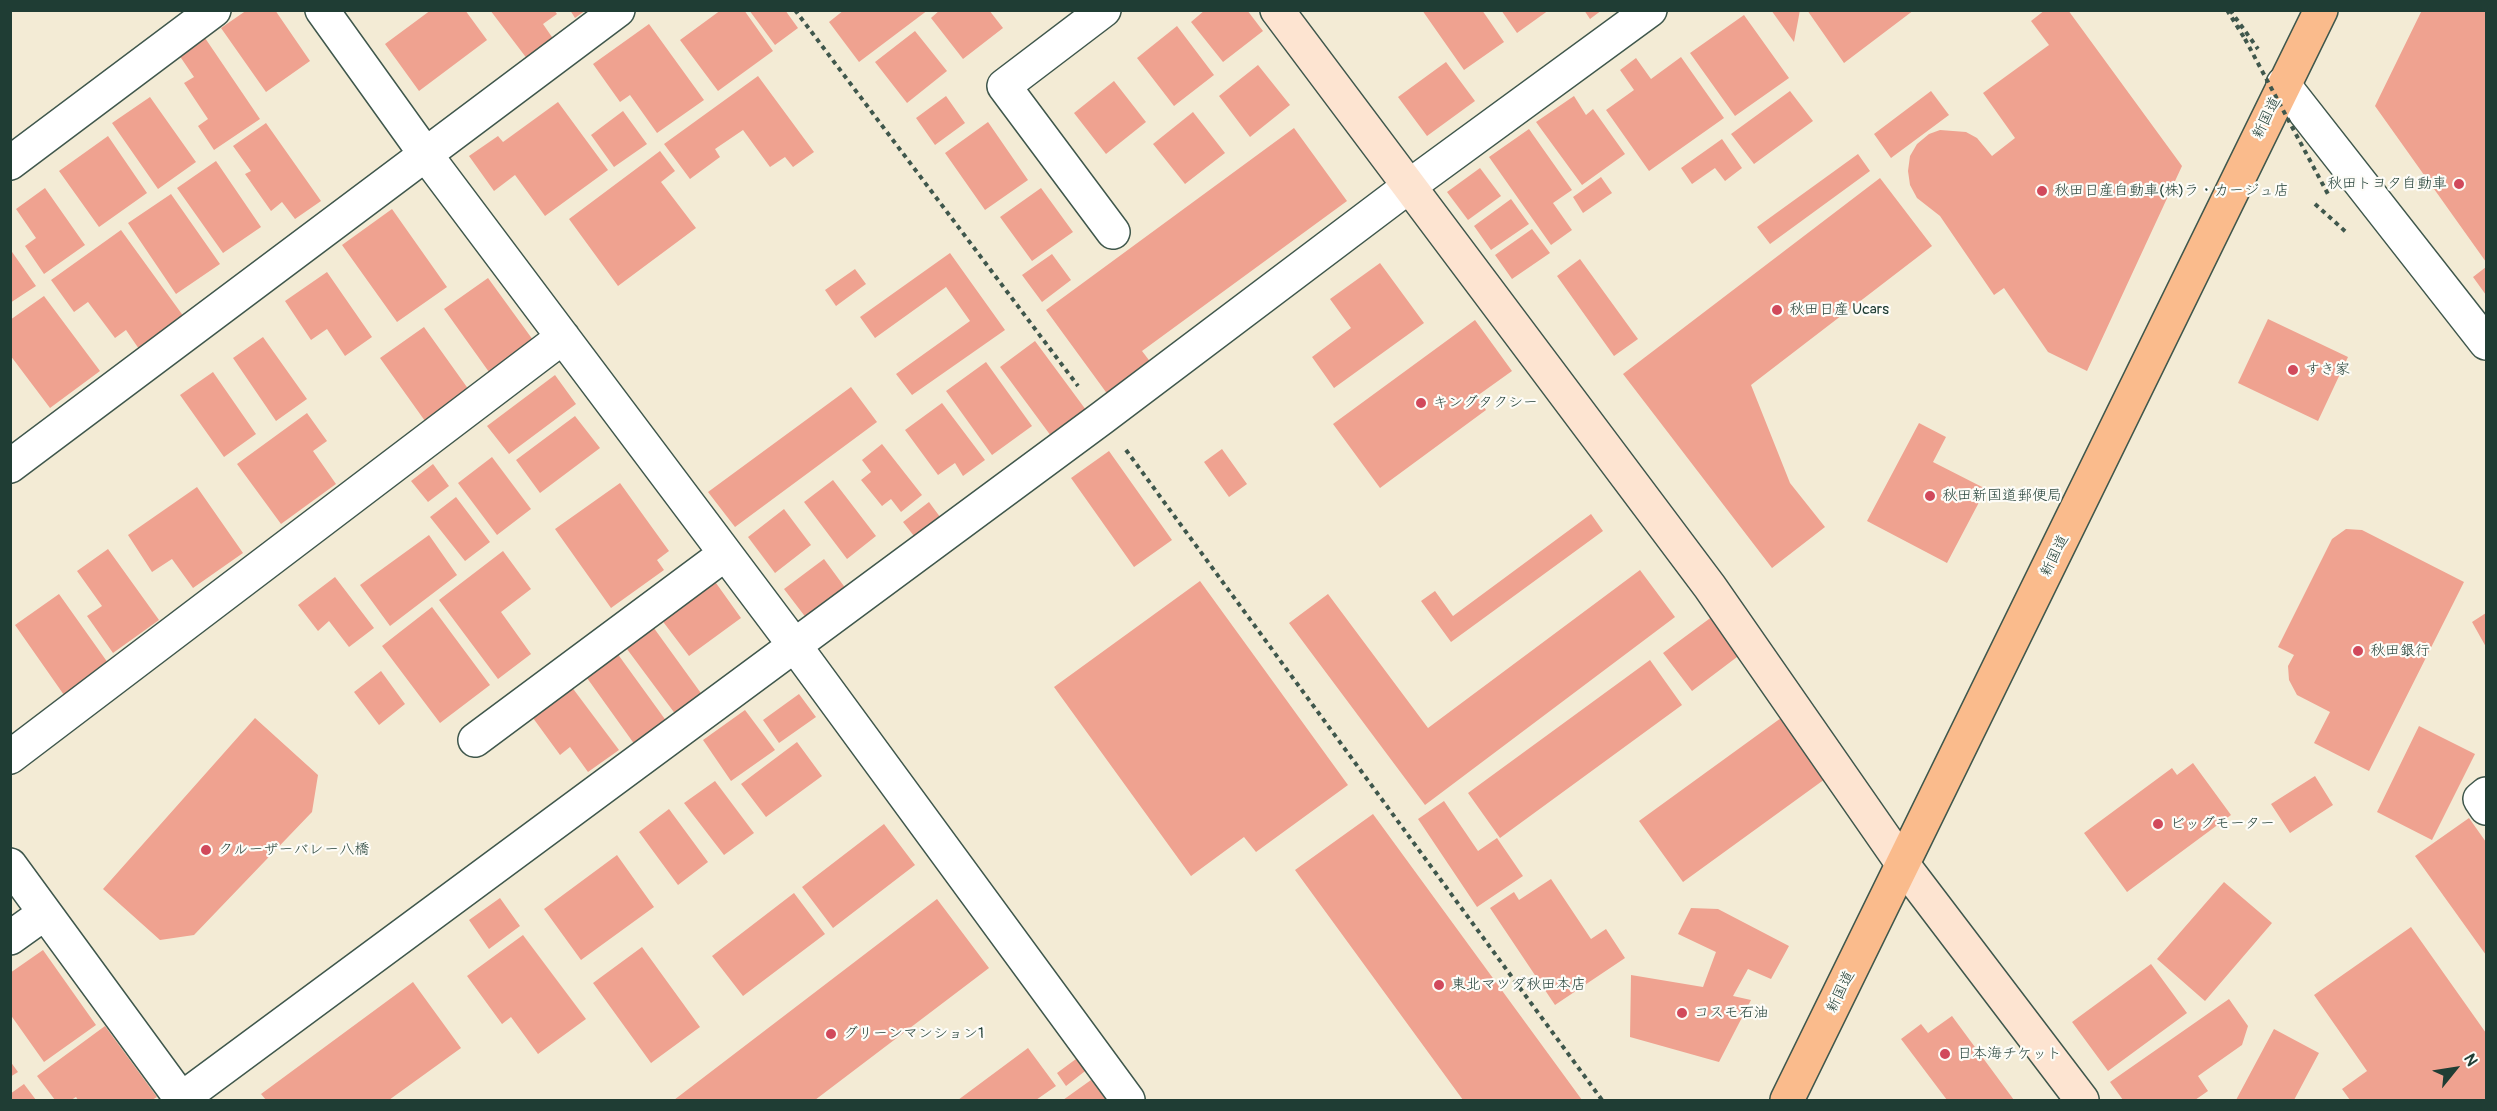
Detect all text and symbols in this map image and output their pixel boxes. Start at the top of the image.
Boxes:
street label: 新国道 [2249,94,2285,142]
place label: 秋田トヨタ自動車 [2327,175,2447,193]
marker: 秋田トヨタ自動車 [2452,177,2466,191]
place label: 秋田日産自動車(株)ラ・カージュ店 [2054,182,2289,200]
marker: 秋田日産自動車(株)ラ・カージュ店 [2035,184,2049,198]
place label: 秋田日産 Ucars [1789,301,1889,319]
marker: 秋田日産 Ucars [1770,303,1784,317]
place label: すき家 [2305,361,2350,379]
marker: すき家 [2286,363,2300,377]
place label: キングタクシー [1433,394,1538,412]
marker: キングタクシー [1414,396,1428,410]
place label: 秋田新国道郵便局 [1942,487,2062,505]
marker: 秋田新国道郵便局 [1923,489,1937,503]
street label: 新国道 [2037,532,2073,580]
place label: 秋田銀行 [2370,642,2430,660]
marker: 秋田銀行 [2351,644,2365,658]
place label: ビッグモーター [2170,815,2275,833]
marker: ビッグモーター [2151,817,2165,831]
place label: クルーザーバレー八橋 [218,841,369,859]
marker: クルーザーバレー八橋 [199,843,213,857]
street label: 新国道 [1823,968,1859,1016]
place label: 東北マツダ秋田本店 [1451,976,1586,994]
marker: 東北マツダ秋田本店 [1432,978,1446,992]
place label: コスモ石油 [1694,1004,1769,1022]
marker: コスモ石油 [1675,1006,1689,1020]
place label: グリーンマンション1 [843,1025,984,1043]
marker: グリーンマンション1 [824,1027,838,1041]
north arrow [2425,1039,2485,1099]
place label: 日本海チケット [1957,1045,2062,1063]
marker: 日本海チケット [1938,1047,1952,1061]
text: N [2459,1050,2482,1070]

